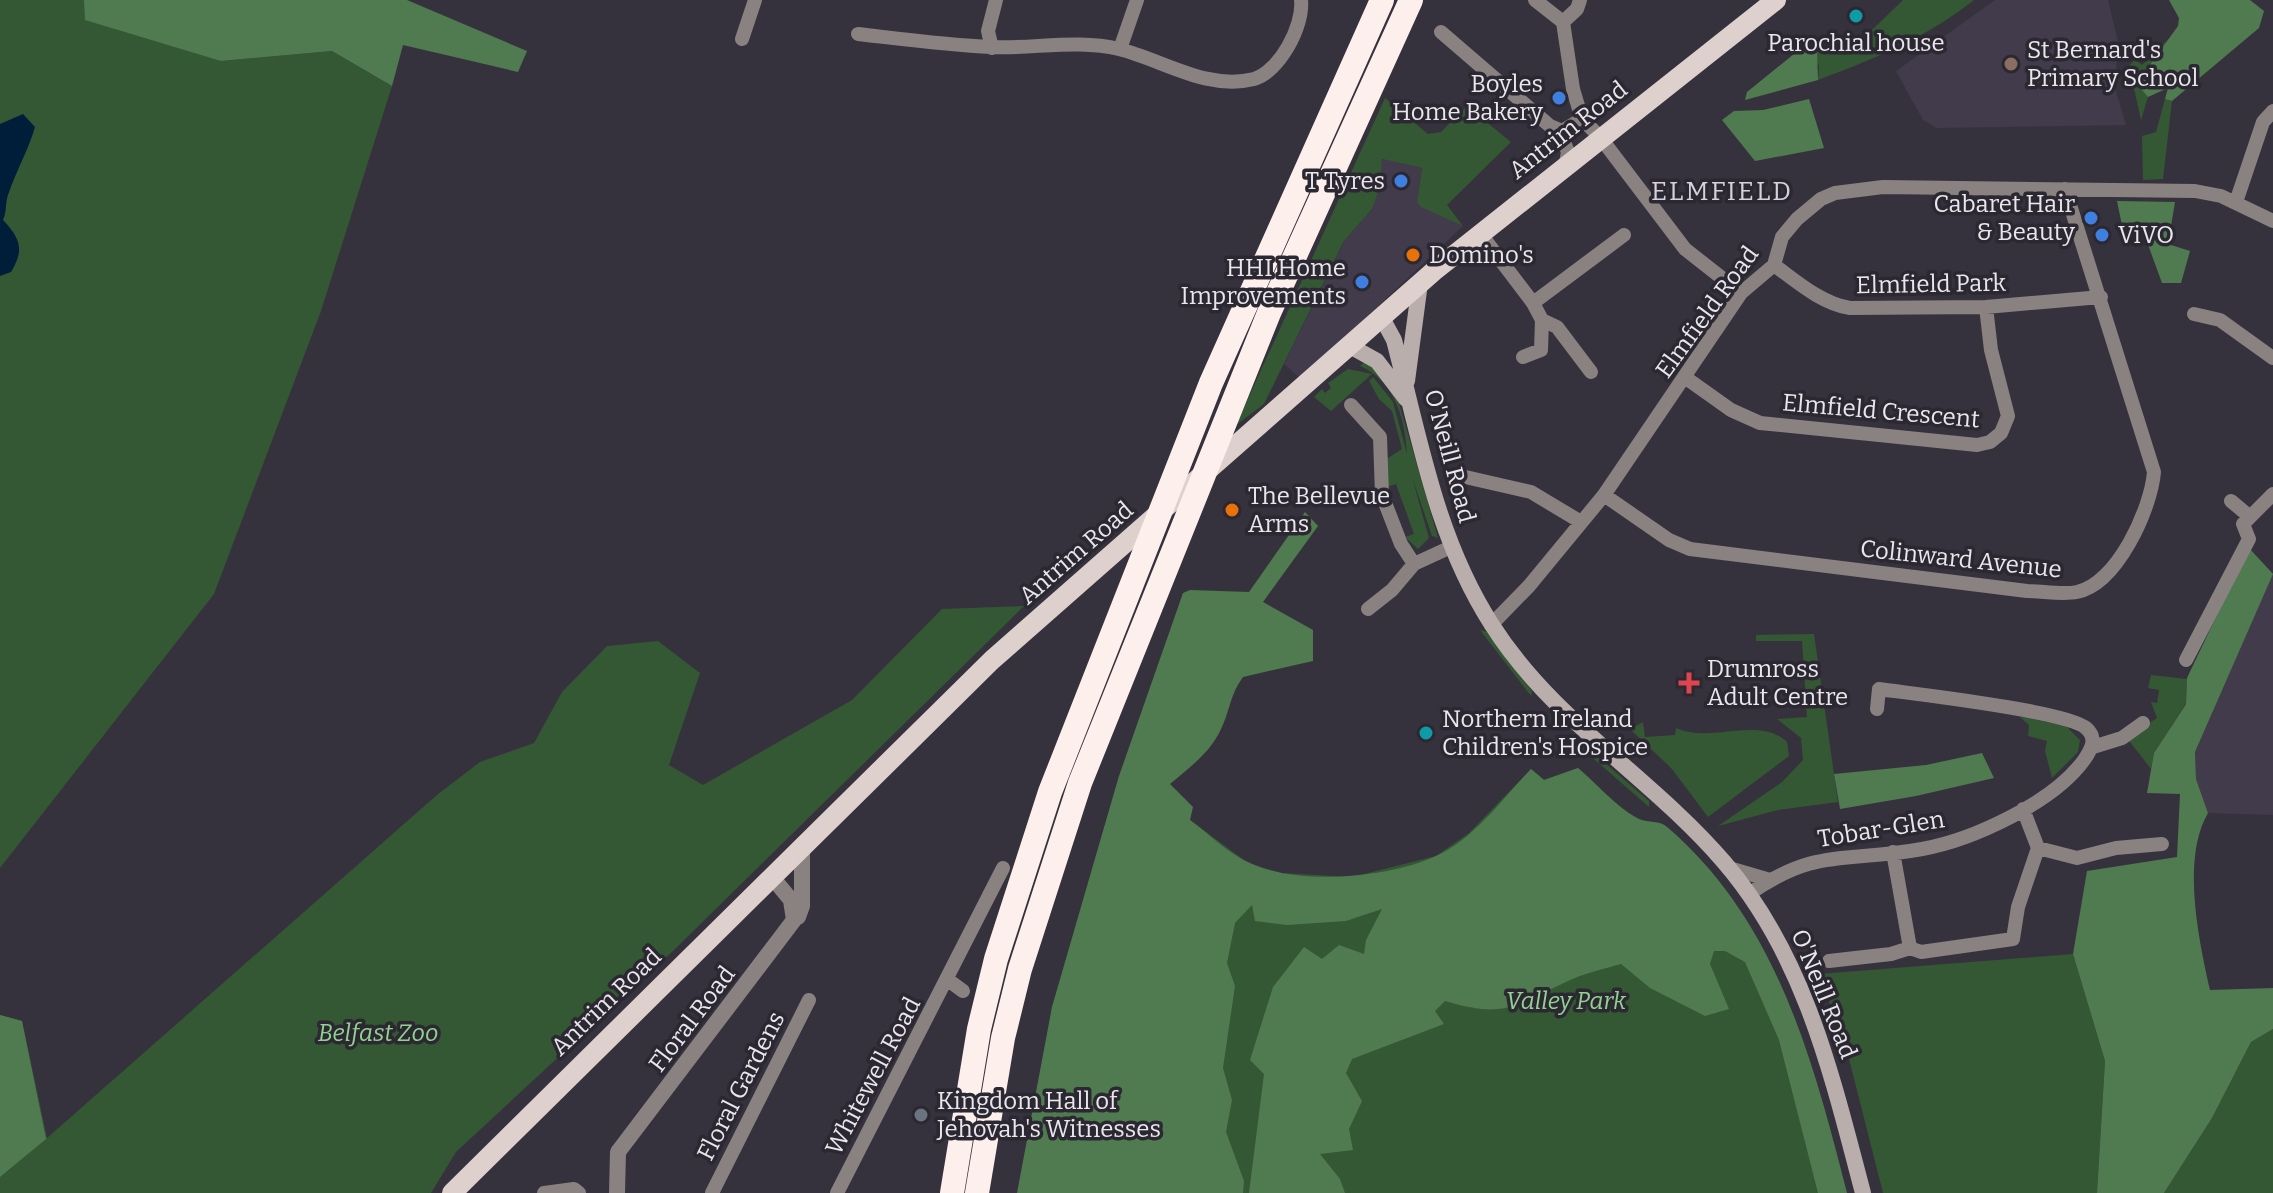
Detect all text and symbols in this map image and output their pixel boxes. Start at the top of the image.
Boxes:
marker: Parochial house [1847,7,1865,25]
place label: Parochial house [1767,29,1945,57]
place label: St Bernard's Primary School [2027,36,2198,92]
marker: St Bernard's Primary School [2002,55,2020,73]
place label: Boyles Home Bakery [1392,70,1543,126]
street label: Antrim Road [1503,75,1633,185]
marker: Boyles Home Bakery [1550,89,1568,107]
place label: T Tyres [1305,167,1385,195]
marker: T Tyres [1392,172,1410,190]
district label: ELMFIELD [1651,176,1793,207]
place label: Cabaret Hair & Beauty [1934,190,2075,246]
marker: Cabaret Hair & Beauty [2082,209,2100,227]
place label: ViVO [2118,221,2174,249]
marker: ViVO [2093,226,2111,244]
place label: Domino's [1429,241,1534,269]
street label: Elmfield Road [1650,241,1764,383]
marker: Domino's [1404,246,1422,264]
place label: HHI Home Improvements [1181,254,1346,310]
street label: Elmfield Park [1856,269,2007,299]
marker: HHI Home Improvements [1353,273,1371,291]
street label: O'Neill Road [1419,386,1481,526]
street label: Elmfield Crescent [1781,388,1981,434]
place label: The Bellevue Arms [1248,482,1390,538]
street label: Antrim Road [1013,496,1139,610]
marker: The Bellevue Arms [1223,501,1241,519]
street label: Colinward Avenue [1859,534,2063,584]
place label: Drumross Adult Centre [1707,655,1848,711]
marker: Drumross Adult Centre [1678,672,1700,694]
place label: Northern Ireland Children's Hospice [1442,705,1648,761]
marker: Northern Ireland Children's Hospice [1417,724,1435,742]
street label: Tobar-Glen [1816,805,1946,853]
street label: O'Neill Road [1785,925,1863,1063]
street label: Antrim Road [545,943,667,1061]
street label: Floral Road [643,961,741,1077]
park label: Valley Park [1506,987,1627,1015]
street label: Whitewell Road [820,992,926,1160]
street label: Floral Gardens [691,1007,791,1165]
park label: Belfast Zoo [318,1019,438,1047]
place label: Kingdom Hall of Jehovah's Witnesses [936,1087,1161,1143]
marker: Kingdom Hall of Jehovah's Witnesses [912,1106,930,1124]

